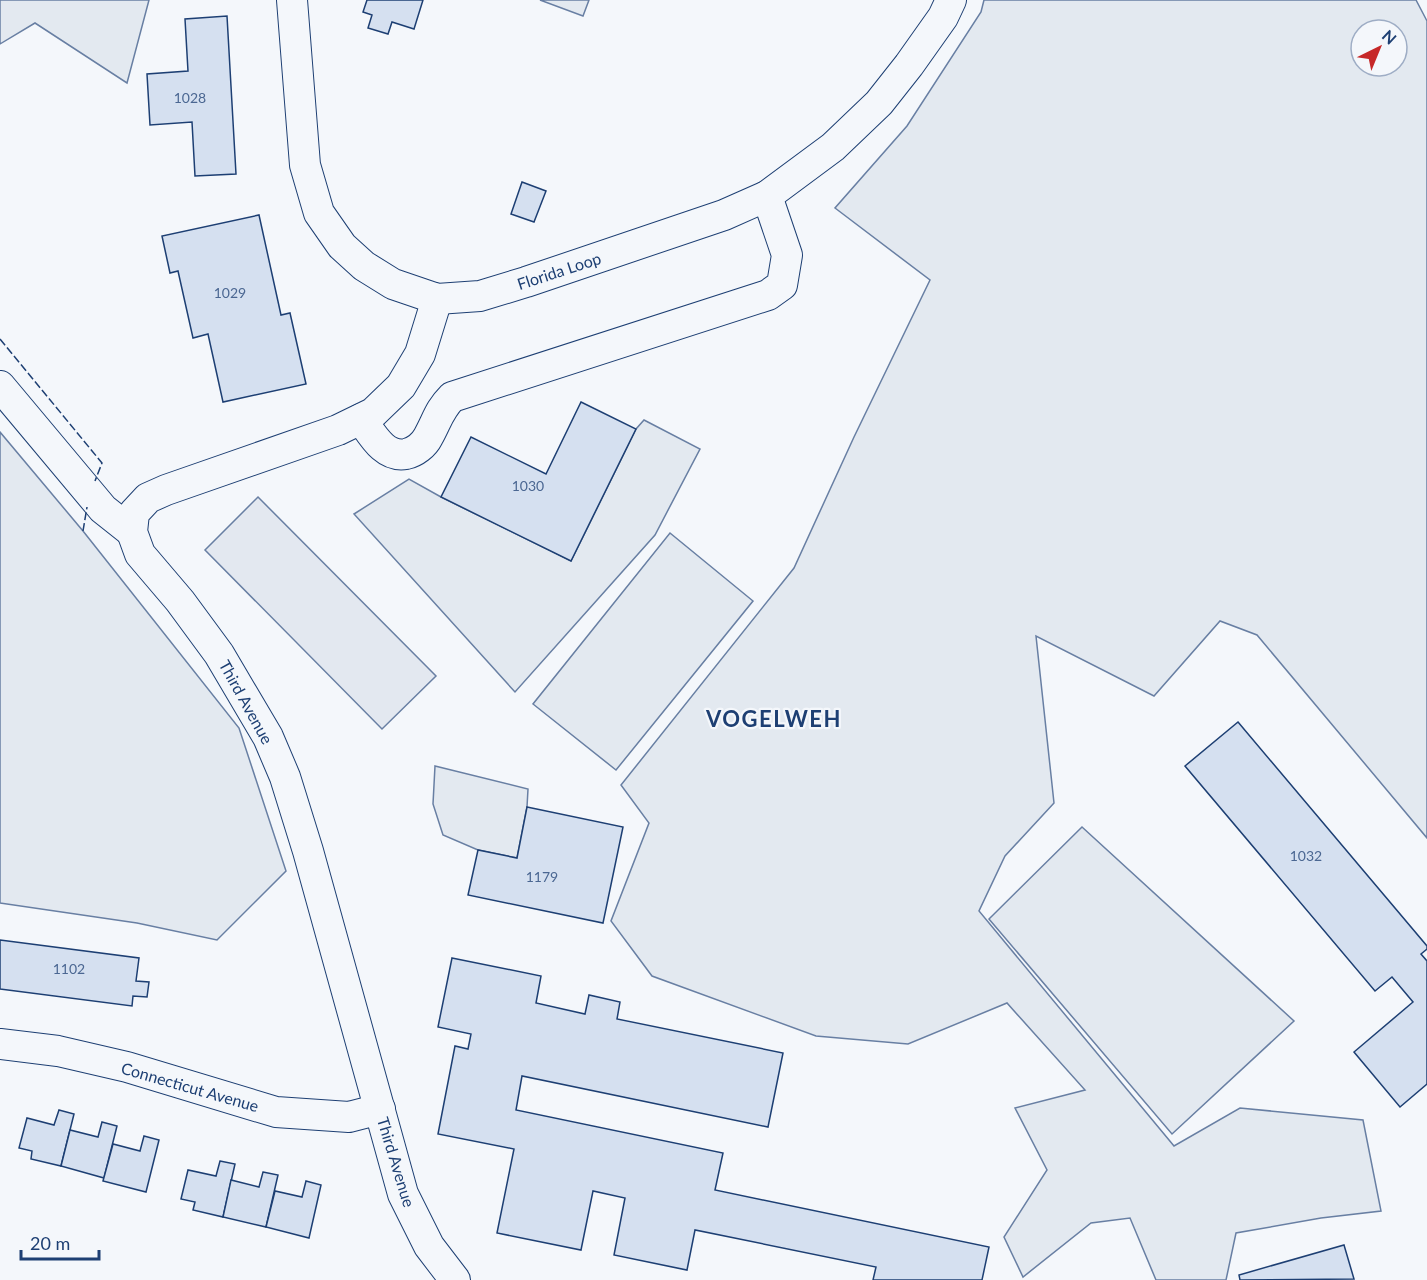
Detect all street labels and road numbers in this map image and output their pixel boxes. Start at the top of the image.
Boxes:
street label: Florida Loop [514,248,603,293]
street label: Third Avenue [216,656,277,747]
street label: Connecticut Avenue [119,1058,261,1115]
street label: Third Avenue [374,1115,419,1209]

